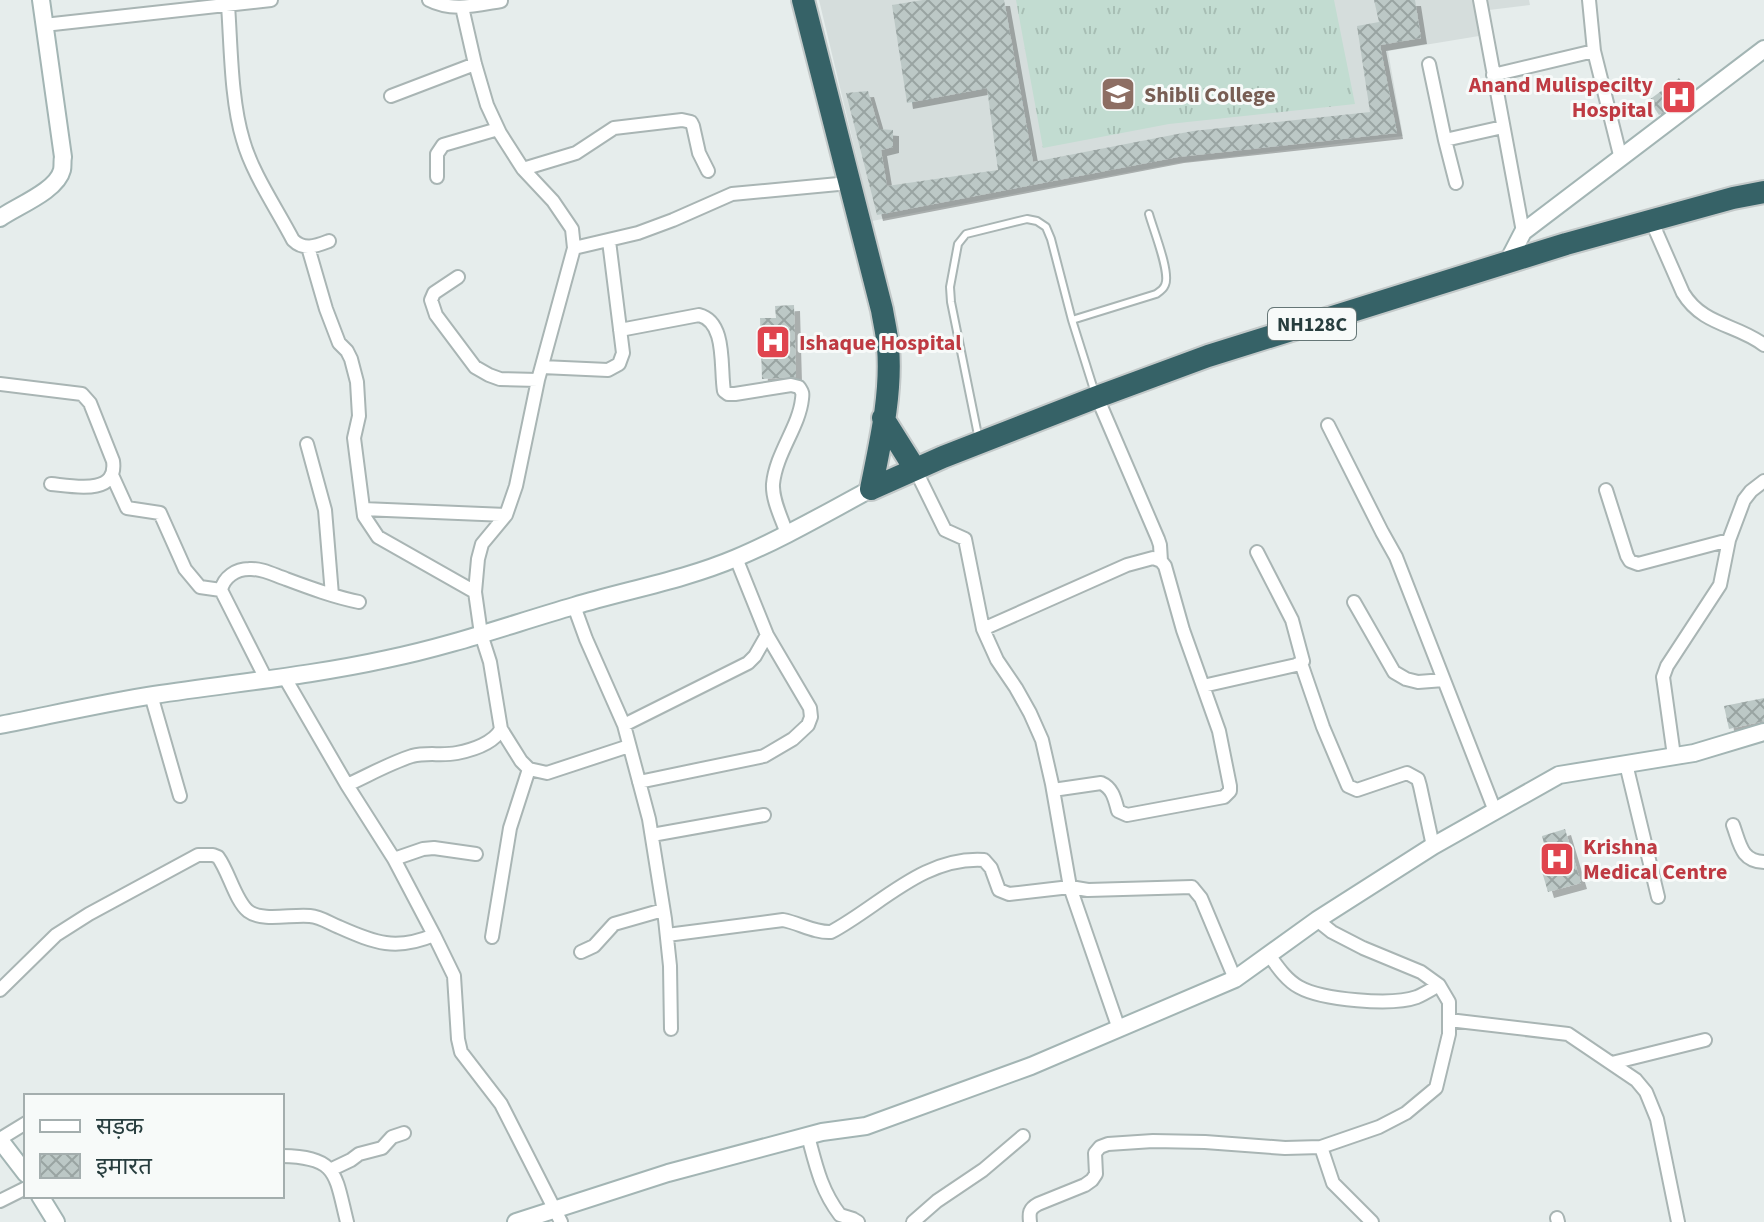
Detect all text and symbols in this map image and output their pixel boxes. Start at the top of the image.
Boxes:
place label: Anand Mulispecilty Hospital [1468,69,1654,126]
school or university icon: Shibli College [1099,75,1137,113]
hospital icon: Anand Mulispecilty Hospital [1660,78,1698,116]
place label: Shibli College [1144,79,1276,111]
road number: NH128C [1268,308,1356,340]
hospital icon: Ishaque Hospital [754,323,792,361]
place label: Ishaque Hospital [799,327,962,359]
place label: Krishna Medical Centre [1583,831,1727,888]
hospital icon: Krishna Medical Centre [1538,840,1576,878]
legend [24,1094,284,1198]
text: सड़क [96,1109,144,1144]
text: इमारत [96,1149,153,1184]

